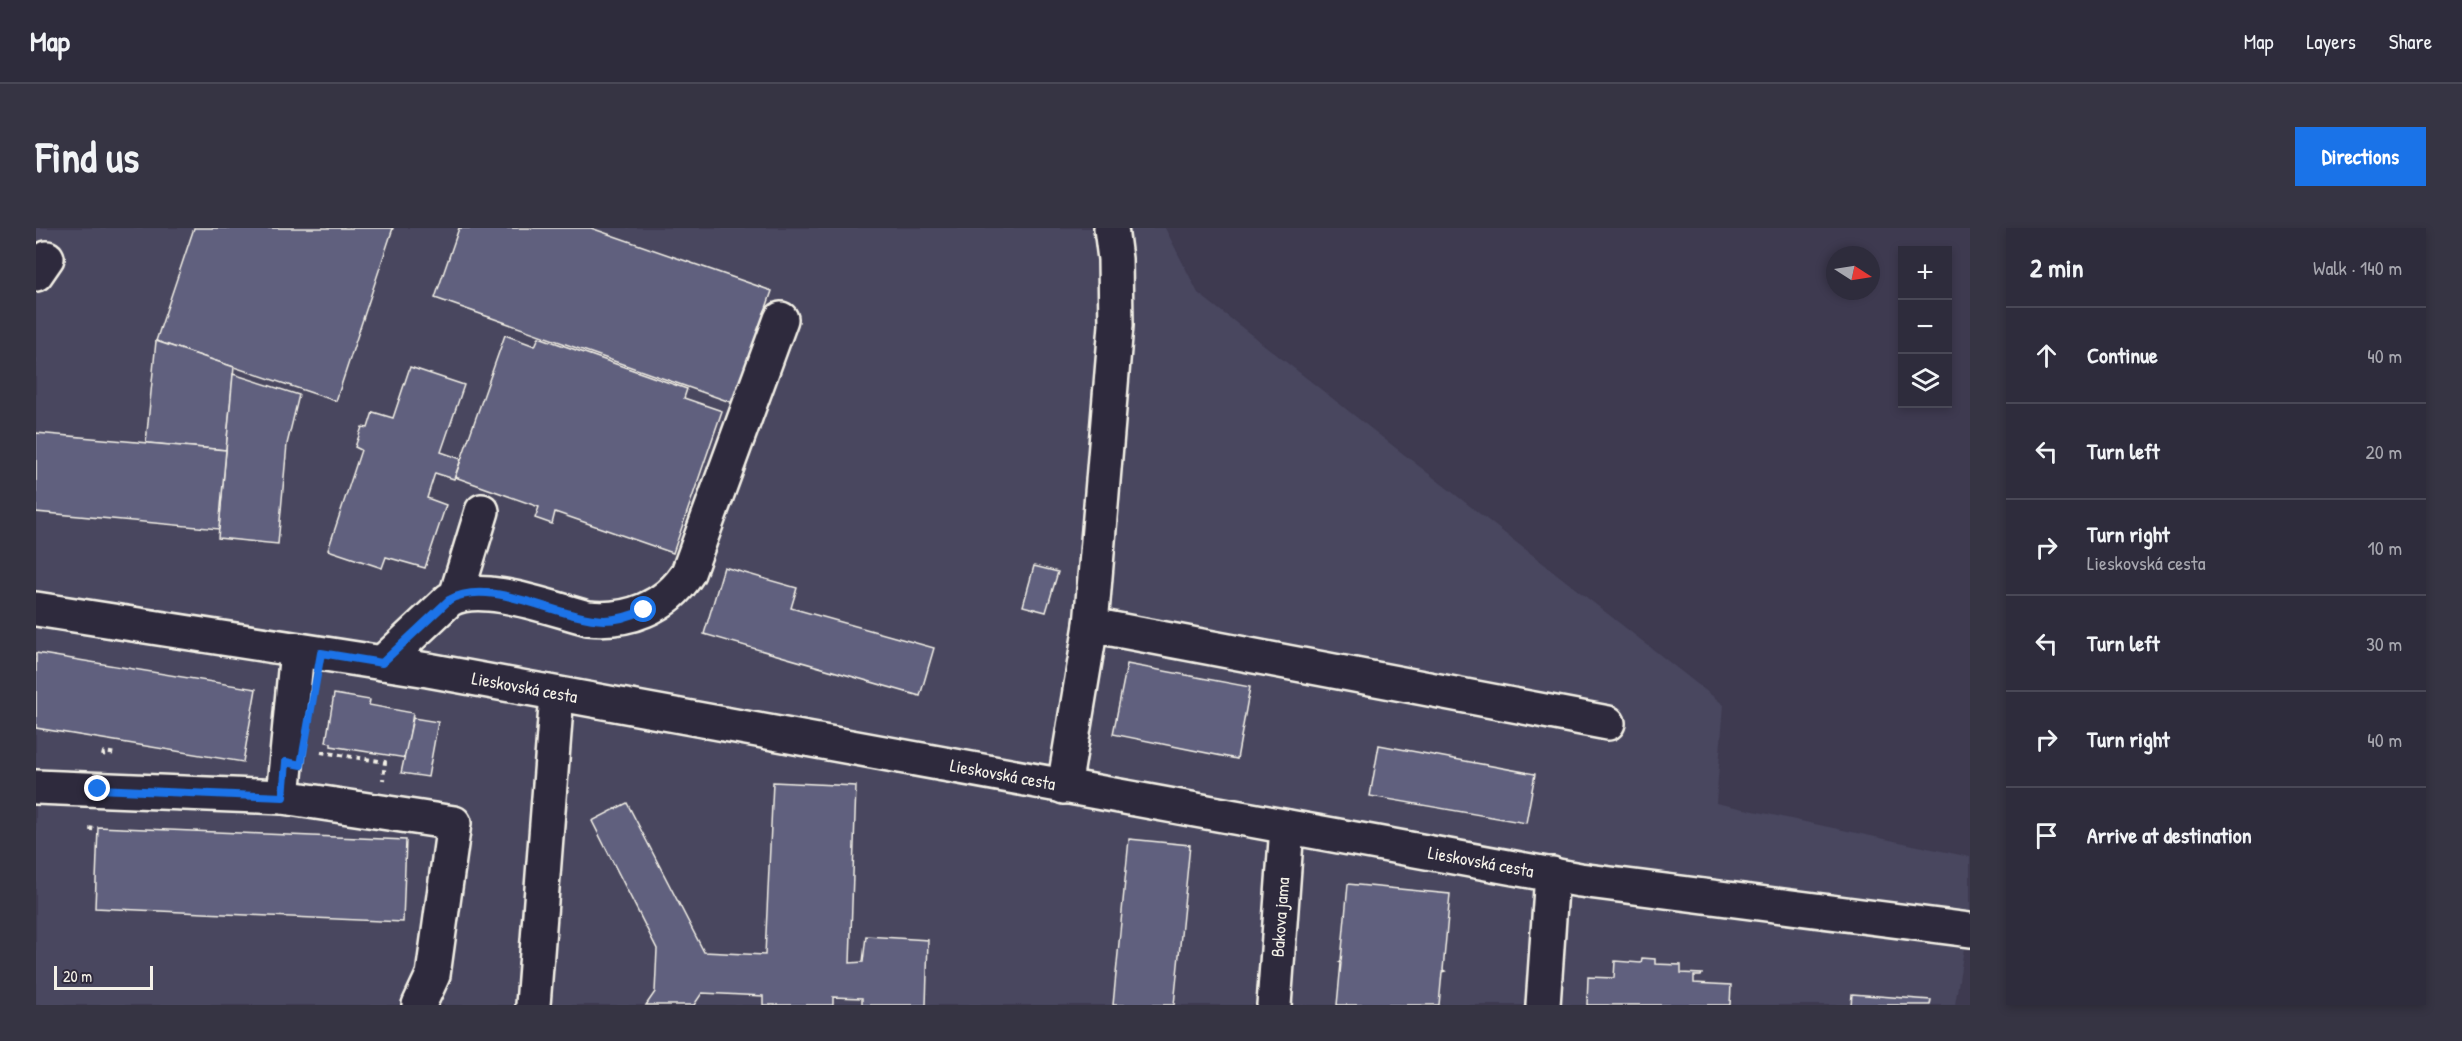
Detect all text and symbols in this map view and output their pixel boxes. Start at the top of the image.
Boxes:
text: Map [30,22,70,60]
text: Map [2244,27,2273,56]
text: Layers [2306,27,2356,56]
text: Share [2389,27,2432,56]
button: Directions [2295,127,2426,186]
text: Find us [36,128,139,185]
north arrow [1826,246,1880,300]
map controls [1898,246,1952,408]
button: + [1898,246,1952,300]
text: 2 min [2030,250,2083,285]
text: Walk · 140 m [2313,254,2402,281]
button: − [1898,300,1952,354]
icon: ahead [2030,339,2063,372]
text: Continue [2087,340,2158,370]
text: 40 m [2367,342,2402,369]
button: layers [1898,354,1952,408]
icon: left [2030,435,2063,468]
text: Turn left [2087,436,2160,466]
text: 20 m [2365,438,2402,465]
text: Turn right [2087,519,2170,549]
icon: right [2030,531,2063,564]
text: 10 m [2368,534,2402,561]
text: Lieskovská cesta [2087,549,2206,576]
route start [630,596,656,622]
icon: left [2030,627,2063,660]
text: Turn left [2087,628,2160,658]
text: 30 m [2366,630,2402,657]
street label: Lieskovská cesta [470,665,580,709]
icon: right [2030,723,2063,756]
text: Turn right [2087,724,2170,754]
text: 40 m [2367,726,2402,753]
street label: Lieskovská cesta [948,752,1058,796]
route end [84,775,110,801]
icon: arrive [2030,819,2063,852]
text: Arrive at destination [2087,820,2252,850]
street label: Lieskovská cesta [1426,840,1536,883]
street label: Bakova jama [1265,876,1295,958]
scale bar [54,963,153,990]
text: 20 m [63,965,92,987]

